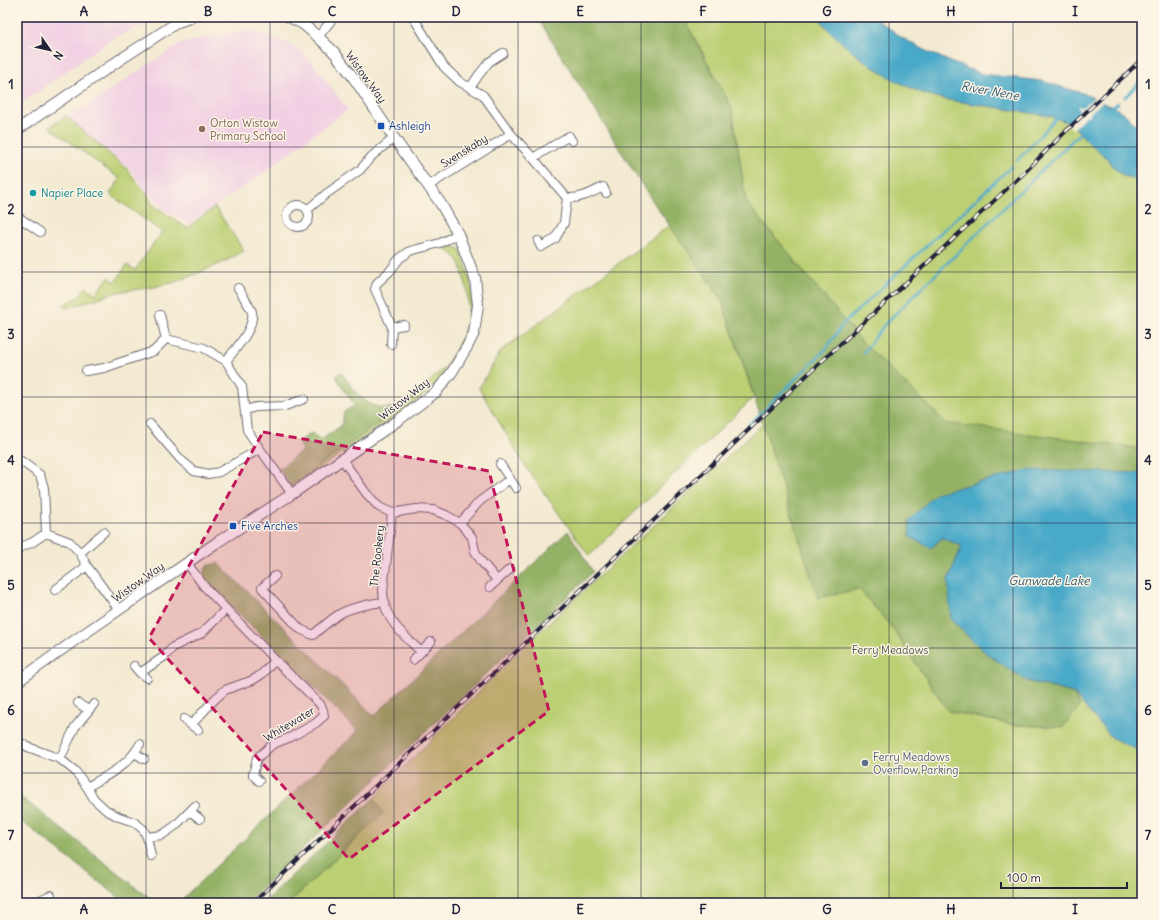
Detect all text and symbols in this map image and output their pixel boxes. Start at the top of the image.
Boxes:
text: A [80,3,89,20]
text: B [204,3,213,20]
text: C [328,3,337,20]
text: D [451,3,461,20]
text: E [576,3,584,20]
text: F [699,3,707,20]
text: G [822,3,832,20]
text: H [946,3,956,20]
text: I [1072,3,1078,20]
north arrow [30,30,70,70]
street label: Wistow Way [342,48,390,106]
text: N [50,49,66,63]
text: 1 [8,76,14,93]
text: 1 [1145,76,1151,93]
water label: River Nene [960,78,1022,103]
place label: Orton Wistow Primary School [210,116,286,143]
place label: Ashleigh [389,119,431,133]
marker: Ashleigh [376,121,386,131]
marker: Orton Wistow Primary School [197,124,207,134]
street label: Svenskaby [438,131,490,171]
place label: Napier Place [41,186,103,200]
marker: Napier Place [28,188,38,198]
text: 2 [7,201,15,218]
text: 2 [1144,201,1152,218]
text: 3 [7,326,15,343]
text: 3 [1144,326,1152,343]
street label: Wistow Way [376,375,432,423]
text: 4 [7,452,15,469]
text: 4 [1144,452,1152,469]
place label: Five Arches [241,519,298,533]
marker: Five Arches [228,521,238,531]
street label: The Rookery [367,524,387,588]
street label: Wistow Way [109,559,167,605]
water label: Gunwade Lake [1009,573,1091,588]
text: 5 [7,577,15,594]
text: 5 [1144,577,1152,594]
park label: Ferry Meadows [852,643,928,657]
text: 6 [7,702,15,719]
text: 6 [1144,702,1152,719]
street label: Whitewater [261,703,318,745]
place label: Ferry Meadows Overflow Parking [873,750,958,777]
marker: Ferry Meadows Overflow Parking [860,758,870,768]
text: 7 [8,827,15,844]
text: 7 [1145,827,1152,844]
scale bar [1001,864,1127,890]
text: 100 m [1007,870,1041,885]
text: A [80,901,89,918]
text: B [204,901,213,918]
text: C [328,901,337,918]
text: D [451,901,461,918]
text: E [576,901,584,918]
text: F [699,901,707,918]
text: G [822,901,832,918]
text: H [946,901,956,918]
text: I [1072,901,1078,918]

